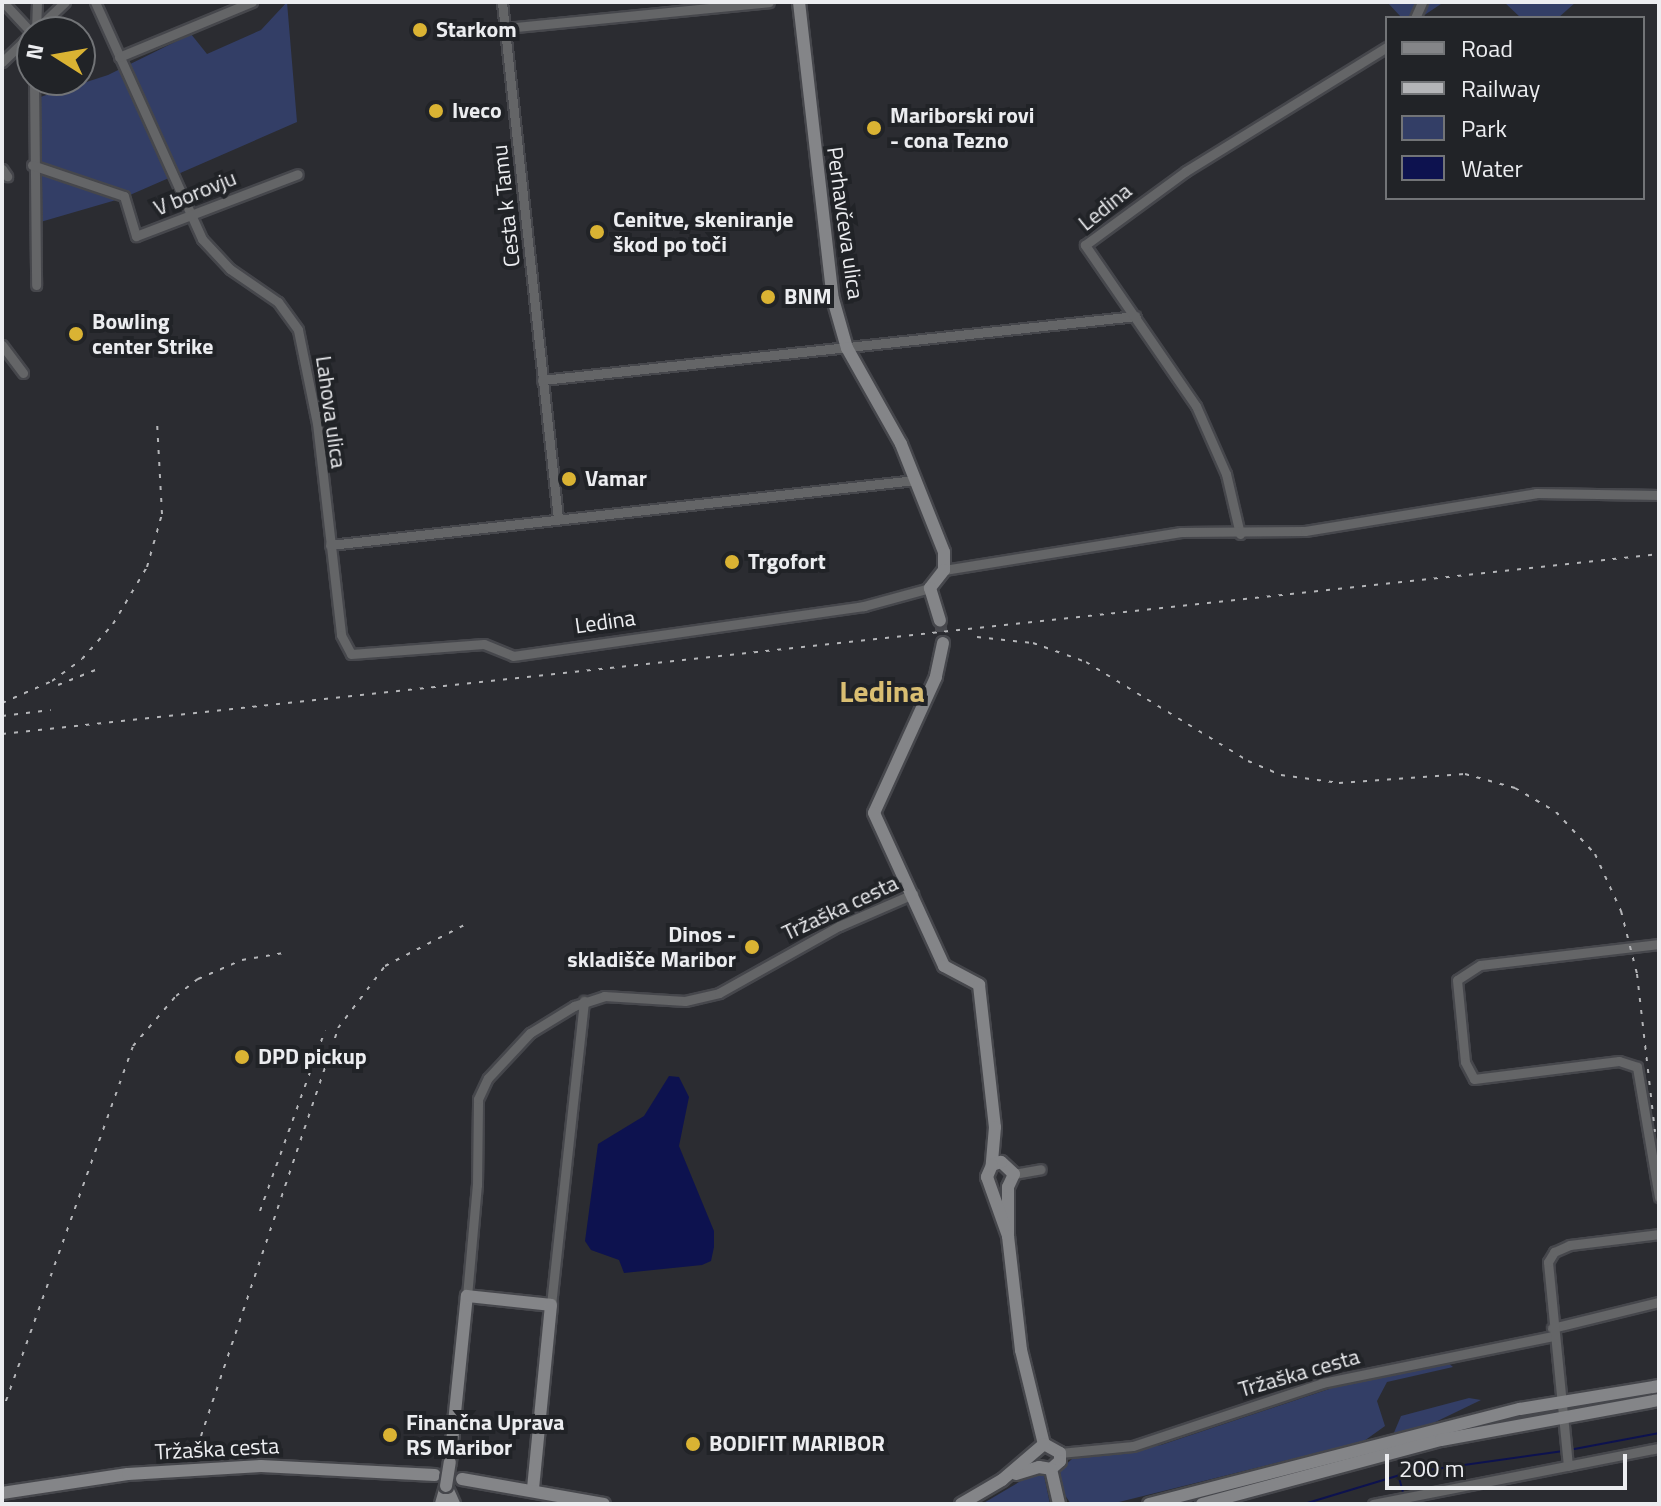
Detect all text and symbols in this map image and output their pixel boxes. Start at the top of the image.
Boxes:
north arrow [16,16,96,96]
legend [1385,16,1645,200]
place label: Starkom [436,17,517,43]
marker: Starkom [411,21,429,39]
text: Road [1461,30,1513,66]
text: N [16,41,53,63]
text: Railway [1461,70,1540,106]
place label: Iveco [452,98,502,124]
marker: Iveco [427,102,445,120]
place label: Mariborski rovi - cona Tezno [890,102,1034,154]
text: Park [1461,110,1507,146]
marker: Mariborski rovi - cona Tezno [865,119,883,137]
street label: Cesta k Tamu [486,144,526,268]
street label: Perhavčeva ulica [821,145,869,301]
text: Water [1461,150,1523,186]
street label: V borovju [150,165,240,221]
street label: Ledina [1073,178,1137,236]
place label: Cenitve, skeniranje škod po toči [613,206,794,258]
marker: Cenitve, skeniranje škod po toči [588,223,606,241]
place label: BNM [784,284,832,310]
marker: BNM [759,288,777,306]
place label: Bowling center Strike [92,308,213,360]
marker: Bowling center Strike [67,325,85,343]
street label: Lahova ulica [310,354,352,470]
place label: Vamar [585,466,647,492]
marker: Vamar [560,470,578,488]
place label: Trgofort [748,549,826,575]
marker: Trgofort [723,553,741,571]
street label: Ledina [573,605,637,639]
district label: Ledina [839,673,925,709]
street label: Tržaška cesta [778,870,902,946]
place label: Dinos - skladišče Maribor [567,921,736,972]
marker: Dinos - skladišče Maribor [743,938,761,956]
place label: DPD pickup [258,1044,367,1070]
marker: DPD pickup [233,1048,251,1066]
street label: Tržaška cesta [1236,1343,1362,1403]
place label: Finančna Uprava RS Maribor [406,1409,565,1460]
marker: Finančna Uprava RS Maribor [381,1426,399,1444]
place label: BODIFIT MARIBOR [709,1431,885,1457]
street label: Tržaška cesta [154,1433,280,1465]
marker: BODIFIT MARIBOR [684,1435,702,1453]
scale bar [1389,1438,1631,1488]
text: 200 m [1399,1450,1465,1486]

